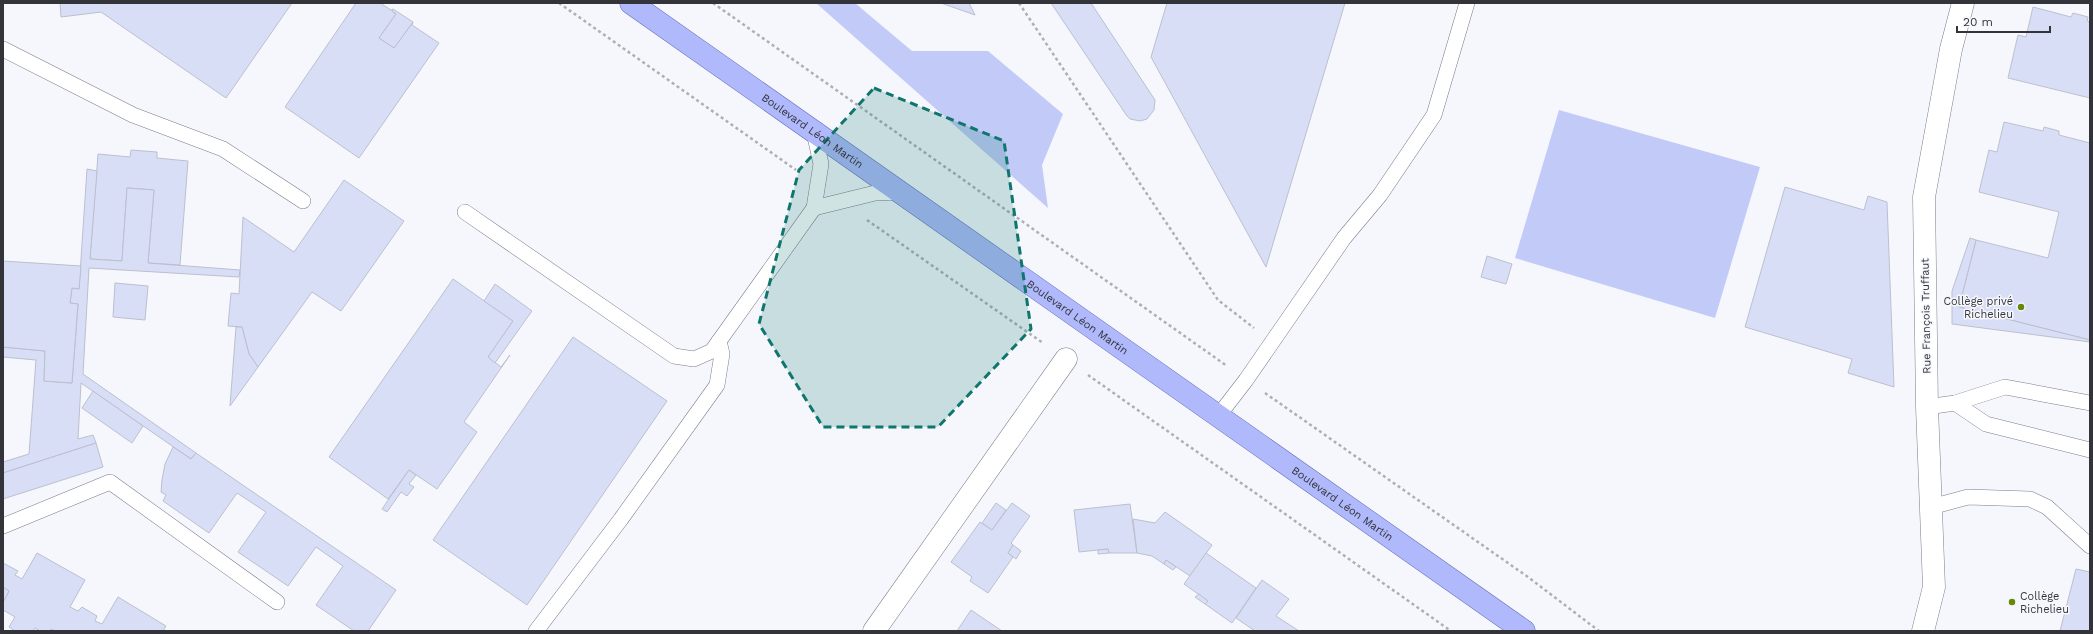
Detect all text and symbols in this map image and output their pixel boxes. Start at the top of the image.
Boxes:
scale bar [1957,8,2050,34]
text: 20 m [1963,15,1993,29]
street label: Boulevard Léon Martin [759,91,866,171]
street label: Rue François Truffaut [1918,258,1934,374]
street label: Boulevard Léon Martin [1024,277,1131,357]
place label: Collège privé Richelieu [1943,295,2013,321]
marker: Collège privé Richelieu [2016,302,2026,312]
street label: Boulevard Léon Martin [1289,463,1396,544]
place label: Collège Richelieu [2020,590,2069,616]
marker: Collège Richelieu [2007,597,2017,607]

